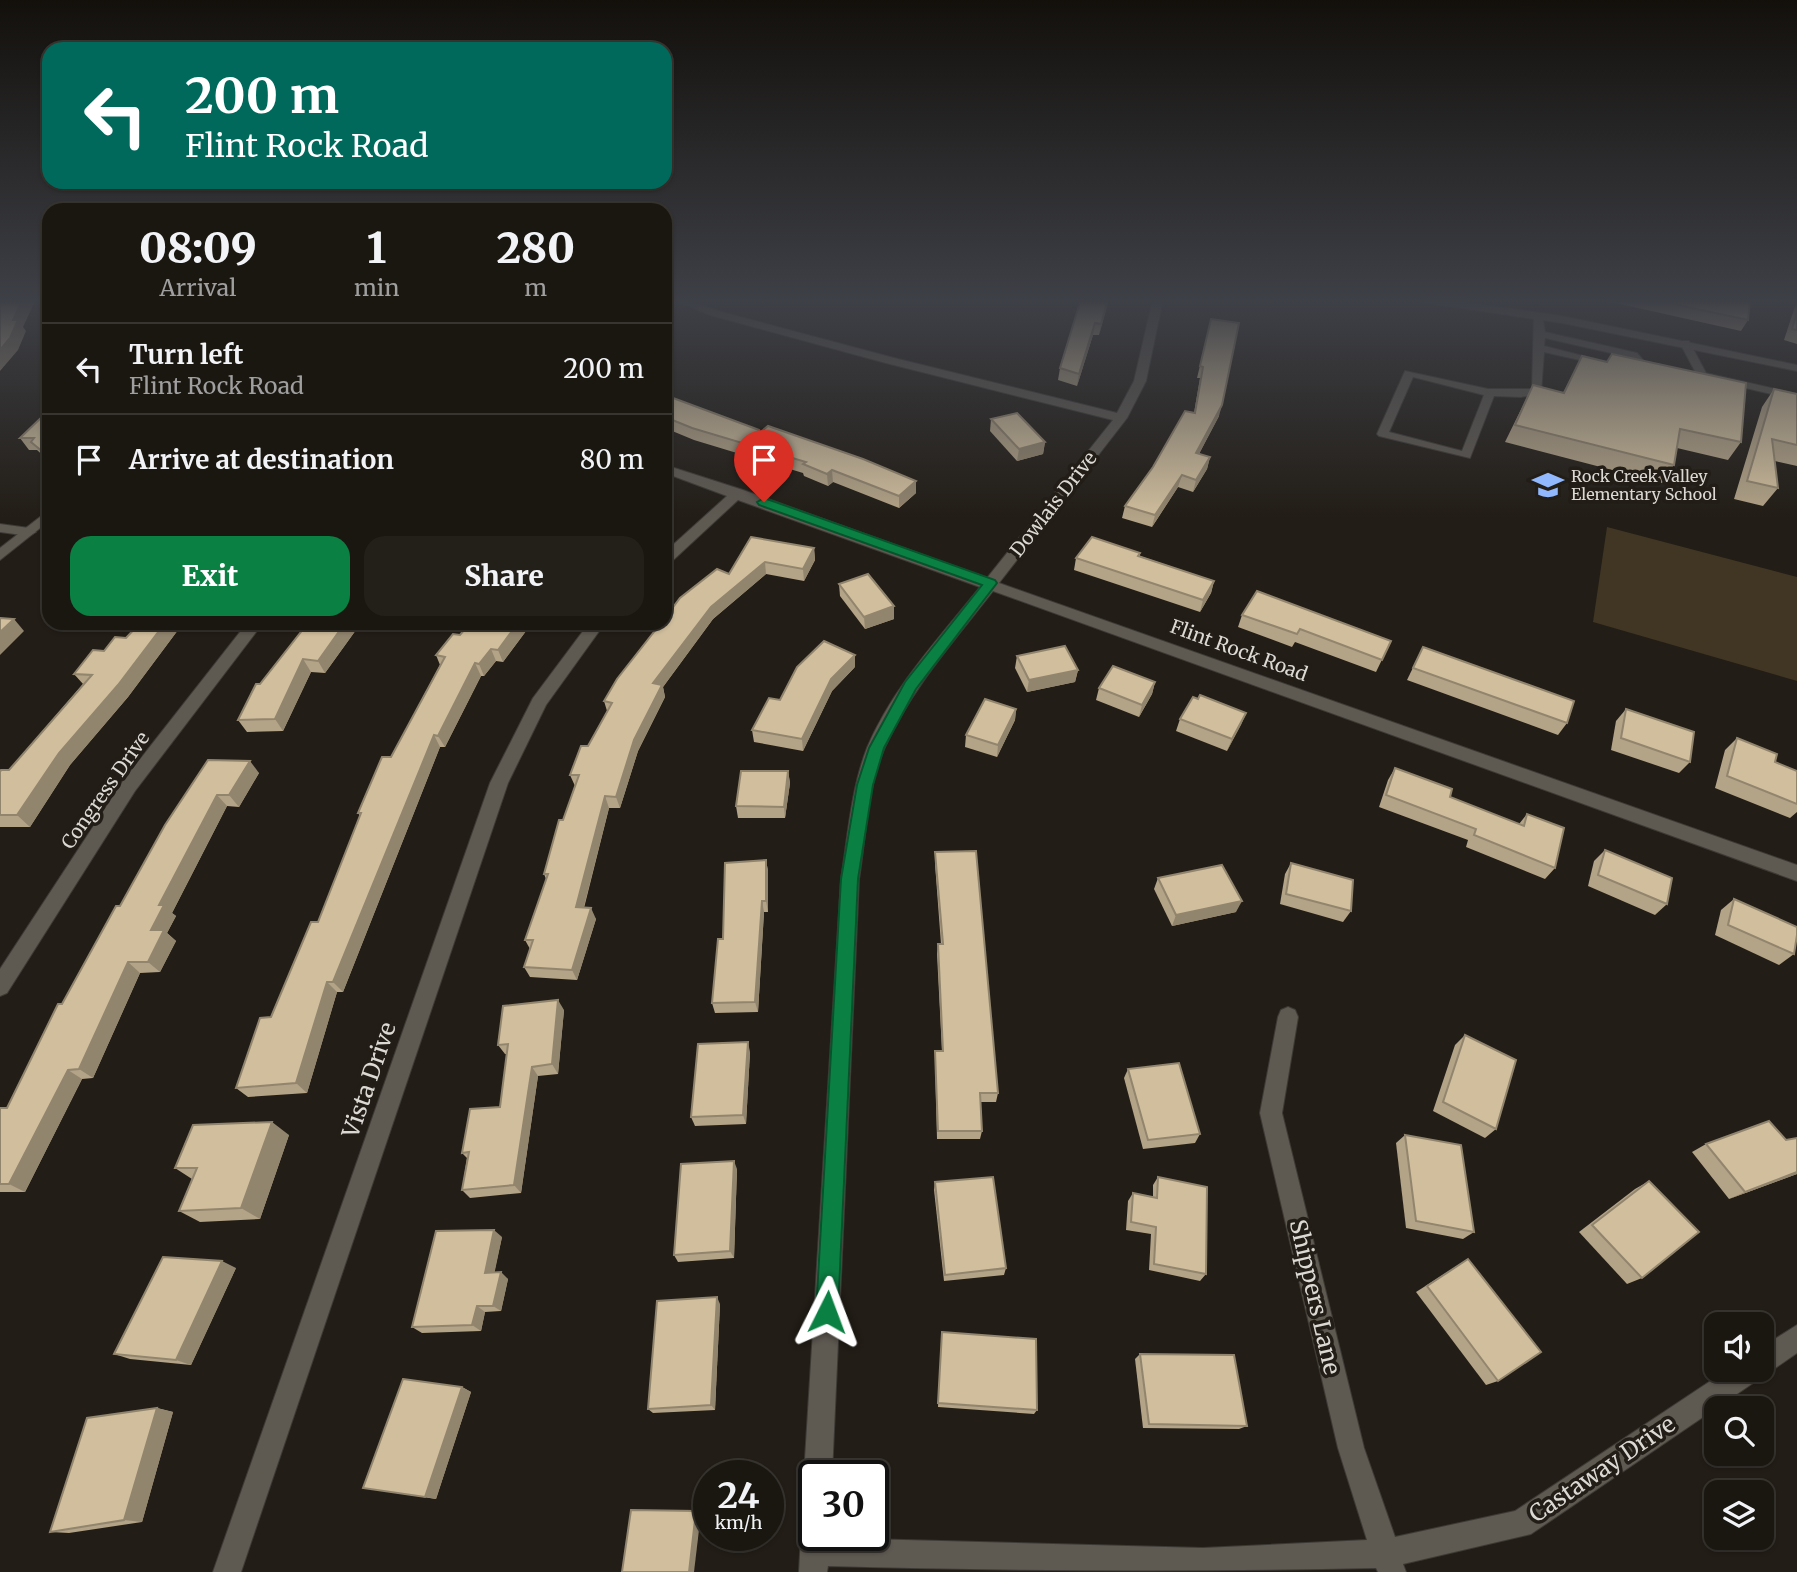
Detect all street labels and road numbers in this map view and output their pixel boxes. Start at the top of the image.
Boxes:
street label: Dowlais Drive [1004,446,1102,561]
street label: Flint Rock Road [1167,614,1311,686]
street label: Congress Drive [56,727,154,853]
street label: Vista Drive [335,1018,402,1142]
street label: Shippers Lane [1284,1217,1347,1377]
street label: Castaway Drive [1523,1409,1680,1528]

